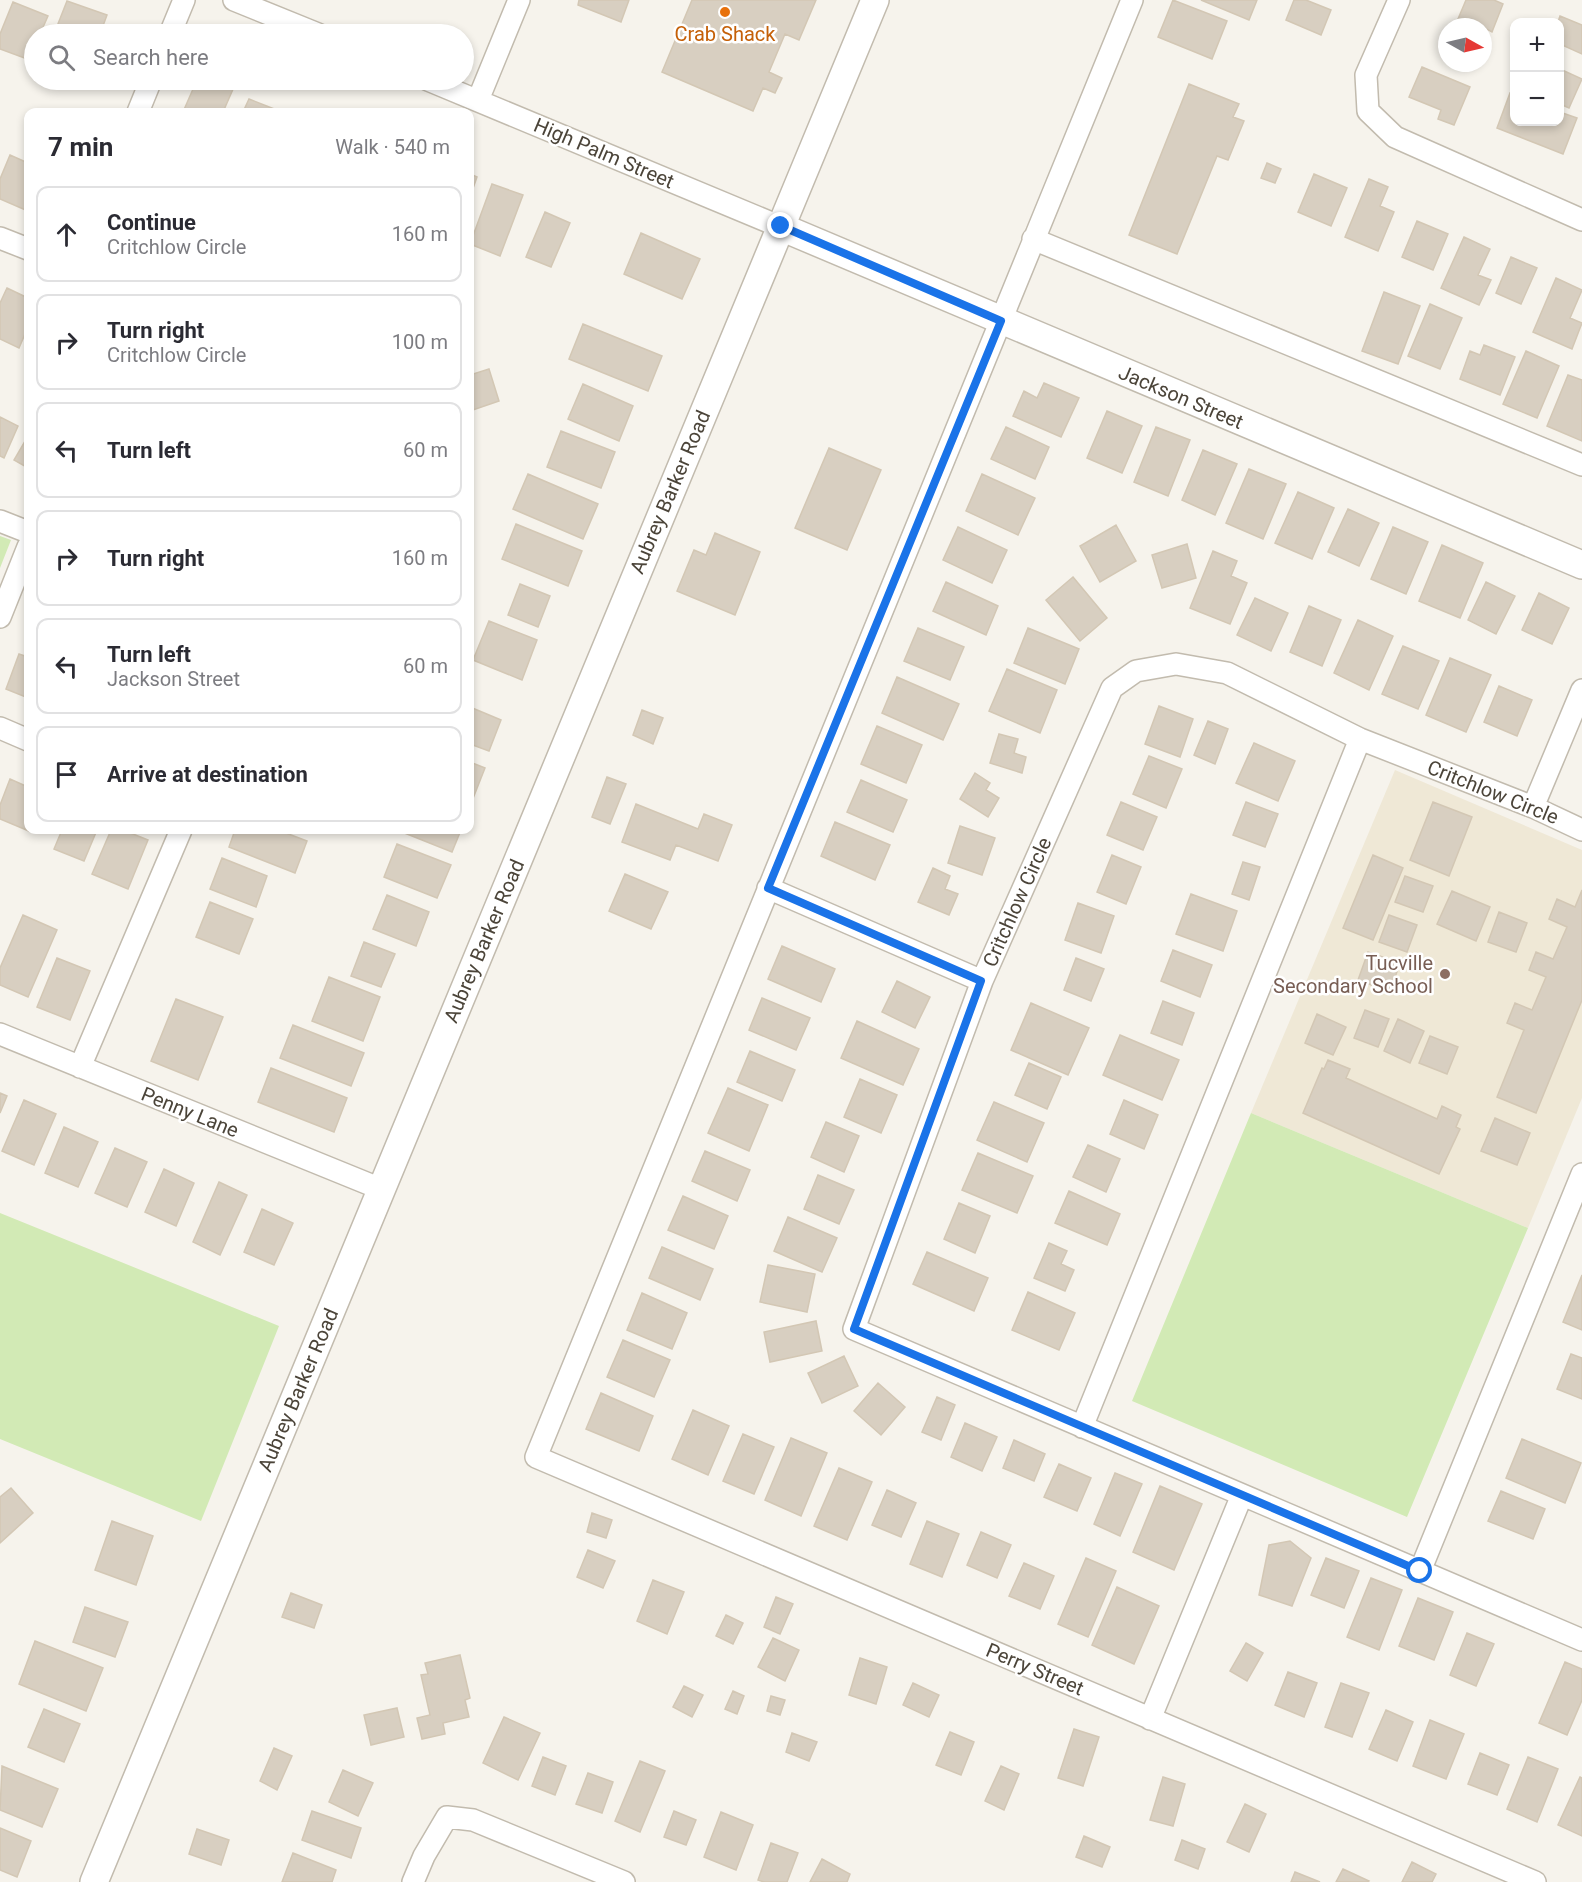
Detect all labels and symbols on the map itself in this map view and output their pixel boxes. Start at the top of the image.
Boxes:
marker: Crab Shack [718,5,732,19]
north arrow [1438,18,1492,72]
place label: Crab Shack [675,22,776,46]
street label: High Palm Street [530,113,678,193]
route end [767,212,793,238]
street label: Jackson Street [1115,360,1247,434]
street label: Aubrey Barker Road [625,407,715,577]
street label: Critchlow Circle [1424,755,1562,829]
street label: Critchlow Circle [978,833,1056,971]
street label: Aubrey Barker Road [439,856,529,1026]
place label: Tucville Secondary School [1273,951,1433,998]
marker: Tucville Secondary School [1438,967,1452,981]
street label: Penny Lane [138,1082,242,1142]
street label: Aubrey Barker Road [253,1305,343,1475]
route start [1406,1557,1432,1583]
street label: Perry Street [982,1638,1088,1700]

